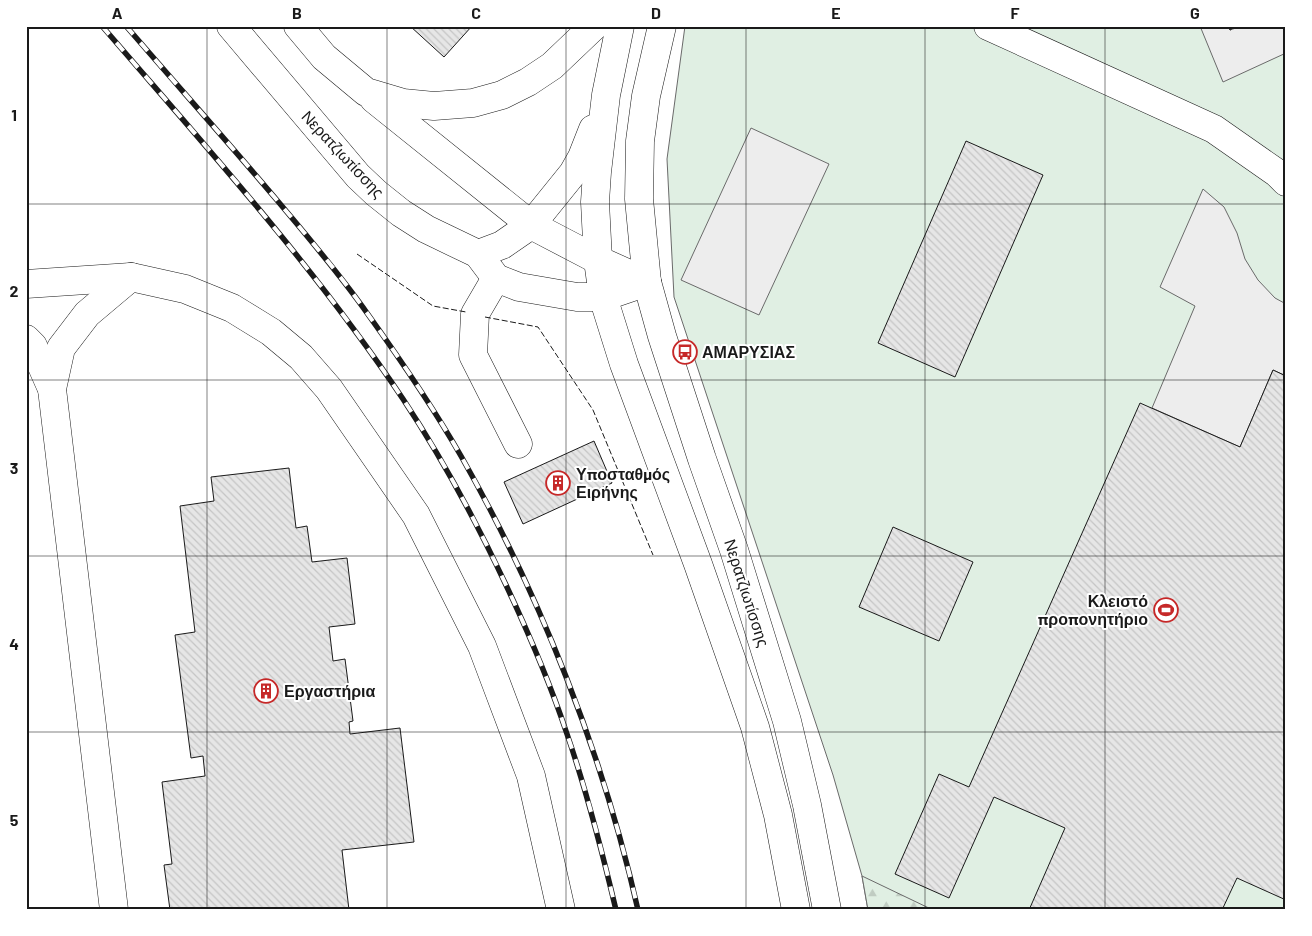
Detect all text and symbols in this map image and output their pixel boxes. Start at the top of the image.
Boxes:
text: A [112,3,123,22]
text: B [292,3,302,22]
text: C [471,3,481,22]
text: D [651,3,661,22]
text: E [831,3,841,22]
text: F [1011,3,1020,22]
text: G [1190,3,1200,22]
text: 1 [11,105,17,124]
street label: Νερατζιωτίσσης [298,106,389,202]
text: 2 [10,281,19,300]
bus stop icon: ΑΜΑΡΥΣΙΑΣ [672,339,698,365]
place label: ΑΜΑΡΥΣΙΑΣ [702,342,795,361]
text: 3 [10,458,18,477]
place label: Υποσταθμός Ειρήνης [576,464,670,502]
building icon: Υποσταθμός Ειρήνης [545,470,571,496]
street label: Νερατζιωτίσσης [720,537,774,650]
place label: Κλειστό προπονητήριο [1038,591,1148,628]
sports icon: Κλειστό προπονητήριο [1153,597,1179,623]
text: 4 [9,634,19,653]
building icon: Εργαστήρια [253,678,279,704]
place label: Εργαστήρια [284,681,376,700]
text: 5 [10,810,19,829]

